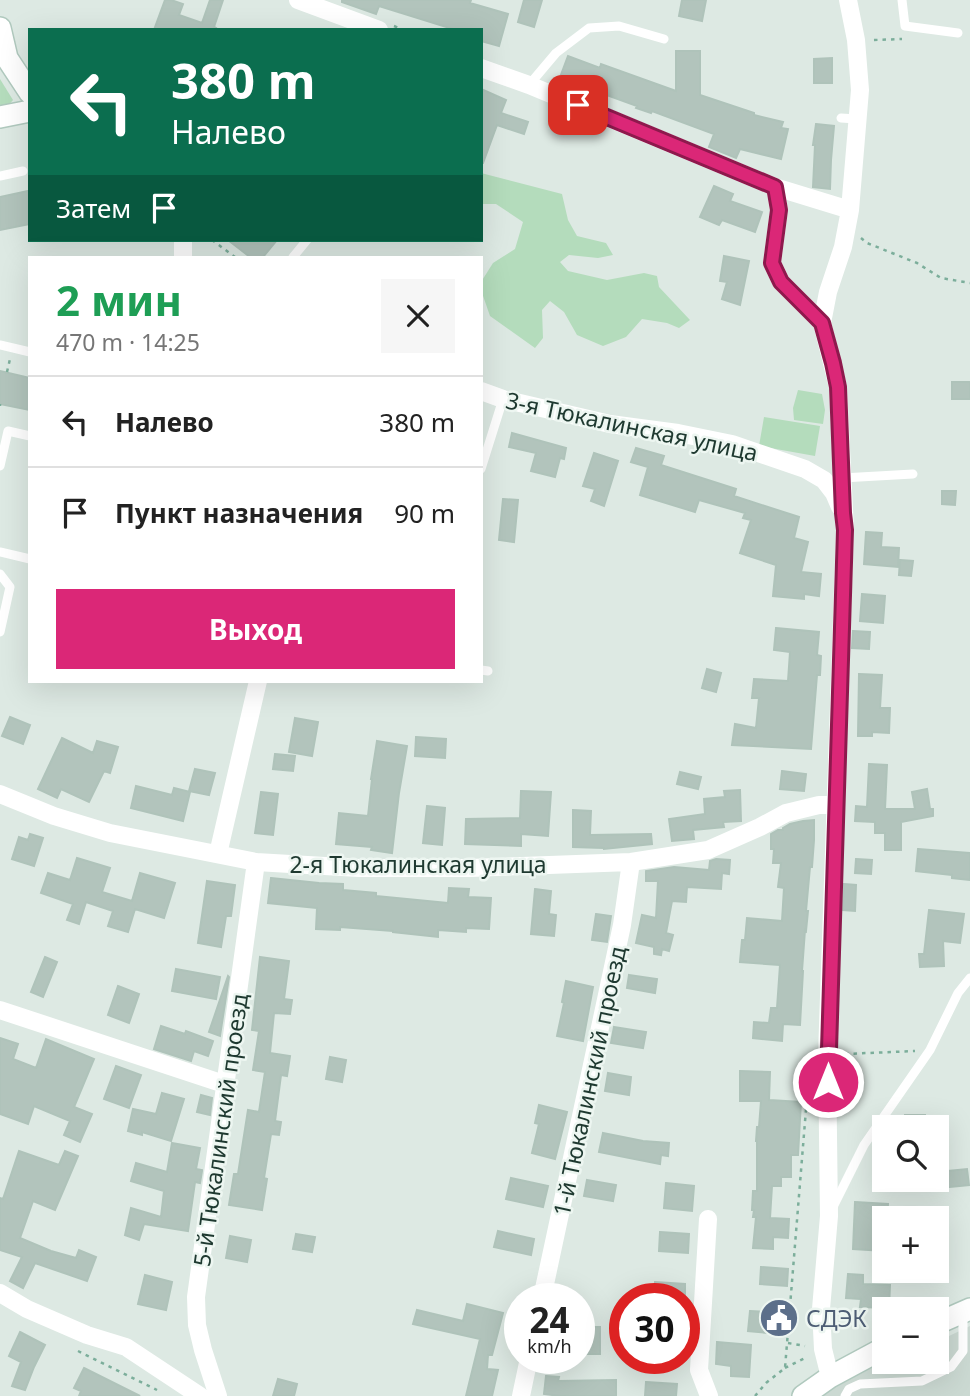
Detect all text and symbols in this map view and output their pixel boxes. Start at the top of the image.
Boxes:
text: 380 m [171,47,316,113]
icon: left [56,56,147,147]
pin [548,75,608,135]
icon: arrive [559,86,597,124]
text: Налево [171,110,286,153]
icon: arrive [145,189,183,227]
text: Затем [56,190,131,226]
text: 2 мин [56,271,182,328]
button: close [381,279,455,353]
text: 470 m · 14:25 [56,326,200,358]
street label: 3-я Тюкалинская улица [503,384,761,468]
icon: left [56,403,94,441]
text: Налево [115,404,214,440]
text: 380 m [379,404,455,440]
icon: arrive [56,494,94,532]
text: Пункт назначения [115,495,363,531]
text: 90 m [394,495,455,531]
button: Выход [56,589,455,669]
street label: 2-я Тюкалинская улица [289,848,547,880]
street label: 1-й Тюкалинский проезд [545,943,633,1219]
street label: 5-й Тюкалинский проезд [185,991,255,1269]
position arrow [791,1045,865,1119]
map controls [872,1115,949,1374]
button: search [872,1115,949,1192]
button: + [872,1206,949,1283]
speed limit sign: 30 [609,1283,700,1374]
text: 24 [529,1296,570,1343]
public building icon: СДЭК [758,1297,800,1339]
button: − [872,1297,949,1374]
place label: СДЭК [806,1302,867,1334]
text: km/h [527,1334,572,1358]

